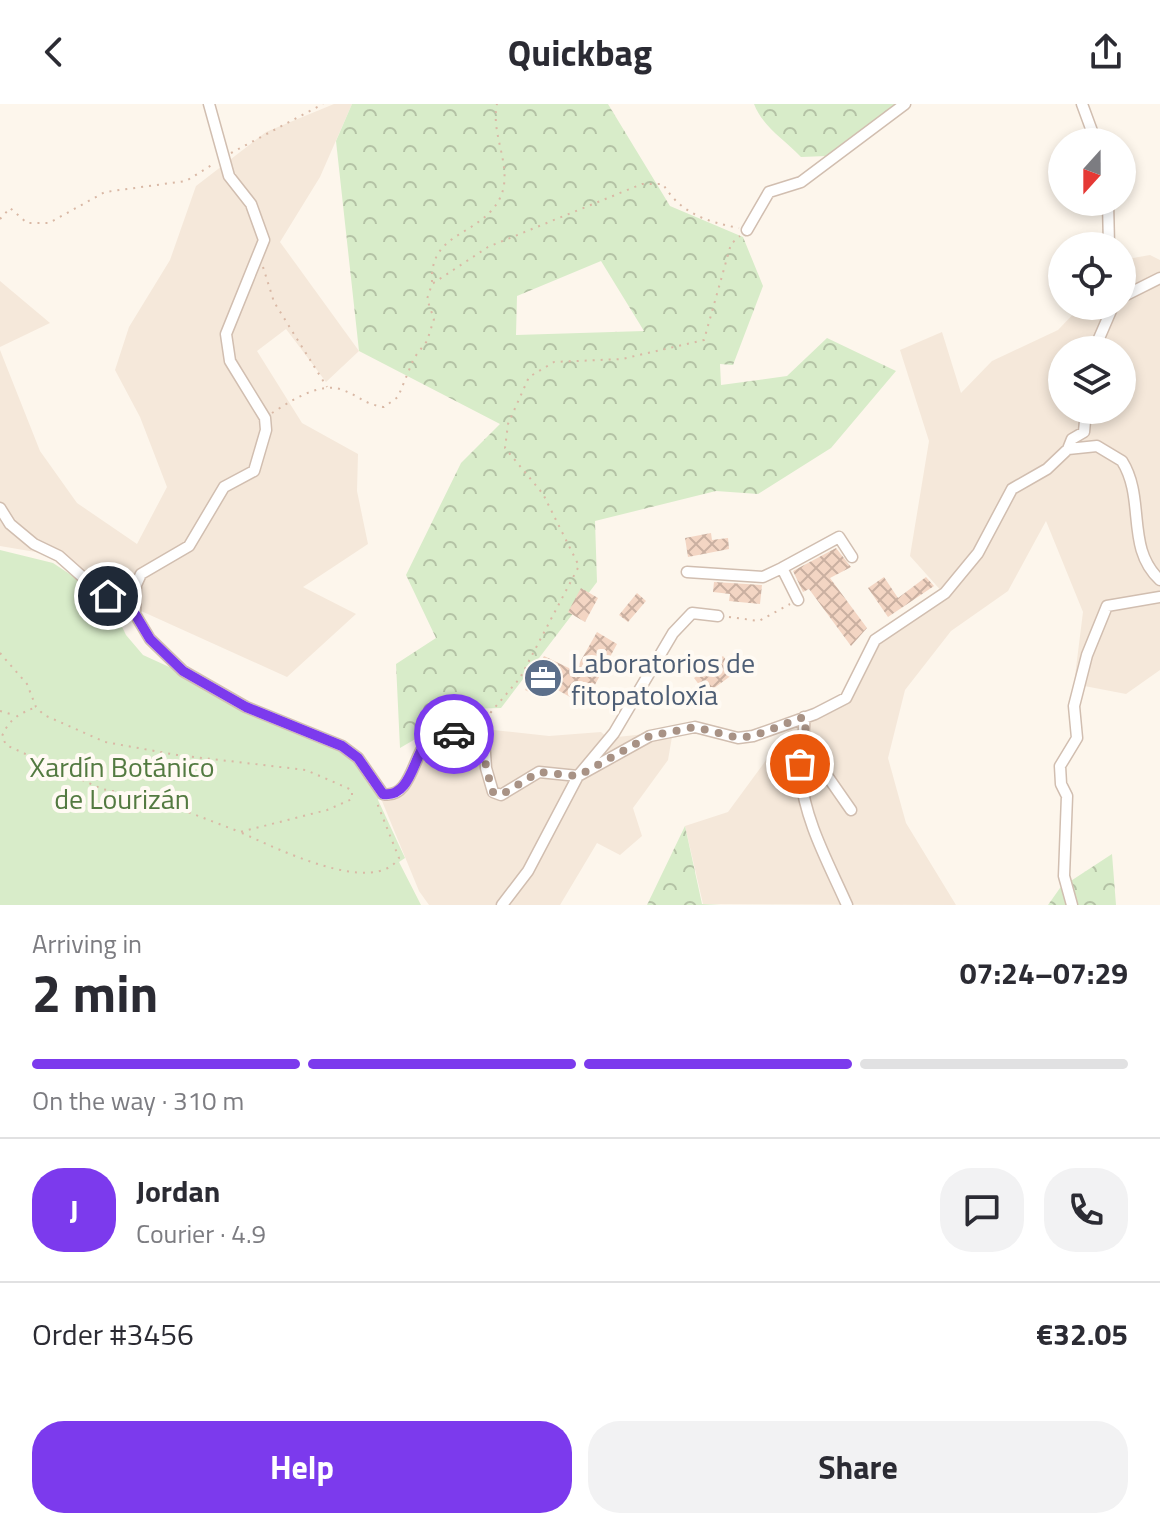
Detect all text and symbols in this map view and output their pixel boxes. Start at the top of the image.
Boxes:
text: Quickbag [508,25,652,80]
icon: back [32,30,76,74]
icon: share [1084,30,1128,74]
north arrow [1048,128,1136,216]
map controls [1048,128,1136,424]
button: locate [1048,232,1136,320]
button: layers [1048,336,1136,424]
pin [74,562,142,630]
icon: home [86,574,130,618]
place label: Laboratorios de fitopatoloxía [571,641,755,716]
office icon: Laboratorios de fitopatoloxía [522,657,564,699]
courier [414,694,494,774]
icon: car [432,712,476,756]
pin [766,730,834,798]
icon: bag [778,742,822,786]
park label: Xardín Botánico de Lourizán [30,745,214,820]
text: Arriving in [32,924,142,963]
text: 07:24–07:29 [960,950,1128,996]
text: 2 min [32,953,158,1032]
text: On the way · 310 m [32,1081,244,1120]
text: Jordan [136,1168,220,1214]
button: chat [940,1168,1024,1252]
button: phone [1044,1168,1128,1252]
text: J [69,1187,79,1233]
text: Courier · 4.9 [136,1214,266,1253]
text: Order #3456 [32,1311,194,1357]
text: €32.05 [1036,1311,1128,1357]
button: Help [32,1421,572,1513]
button: Share [588,1421,1128,1513]

